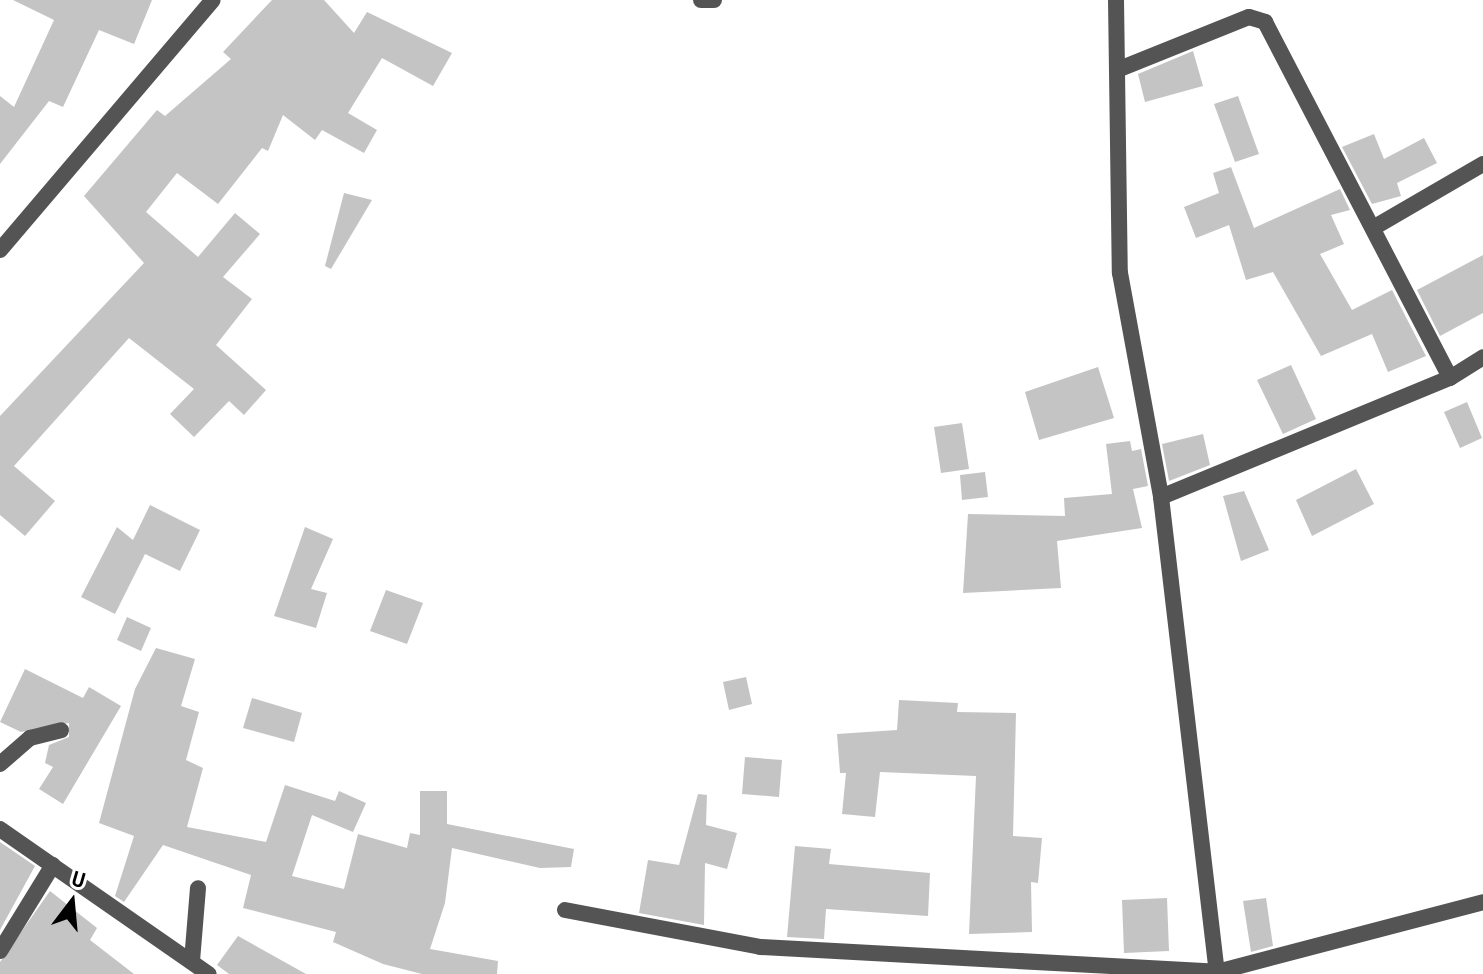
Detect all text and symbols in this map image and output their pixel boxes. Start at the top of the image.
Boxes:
north arrow [32,862,112,942]
text: U [68,863,89,895]

